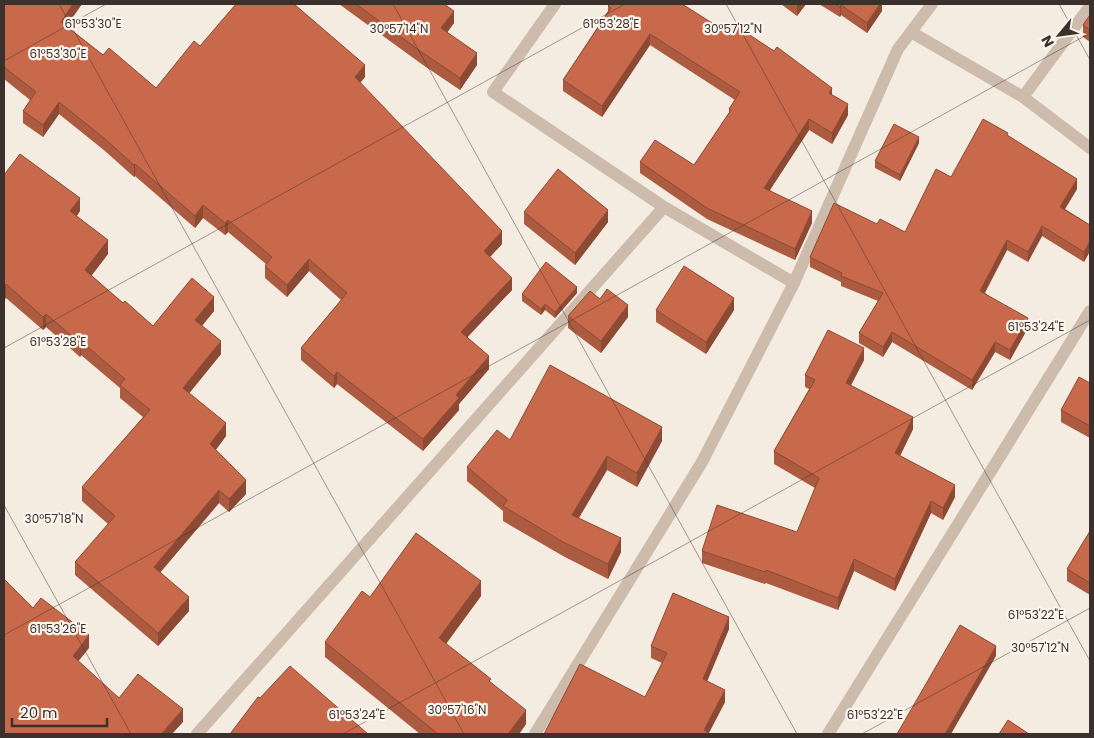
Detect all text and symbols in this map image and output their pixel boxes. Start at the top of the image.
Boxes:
north arrow [1034,10,1084,60]
text: 61°53'30"E [64,15,122,32]
text: 61°53'28"E [582,15,640,32]
text: 30°57'14"N [370,20,428,37]
text: 30°57'12"N [704,20,762,37]
text: N [1036,32,1059,51]
text: 61°53'30"E [29,45,87,62]
text: 61°53'24"E [1007,318,1065,335]
text: 61°53'28"E [29,333,87,350]
text: 30°57'18"N [25,510,83,527]
text: 61°53'22"E [1008,606,1064,623]
text: 61°53'26"E [29,620,87,637]
text: 30°57'12"N [1011,639,1069,656]
scale bar [12,696,108,728]
text: 30°57'16"N [428,701,486,718]
text: 20 m [20,702,58,723]
text: 61°53'24"E [328,706,386,723]
text: 61°53'22"E [847,706,903,723]

